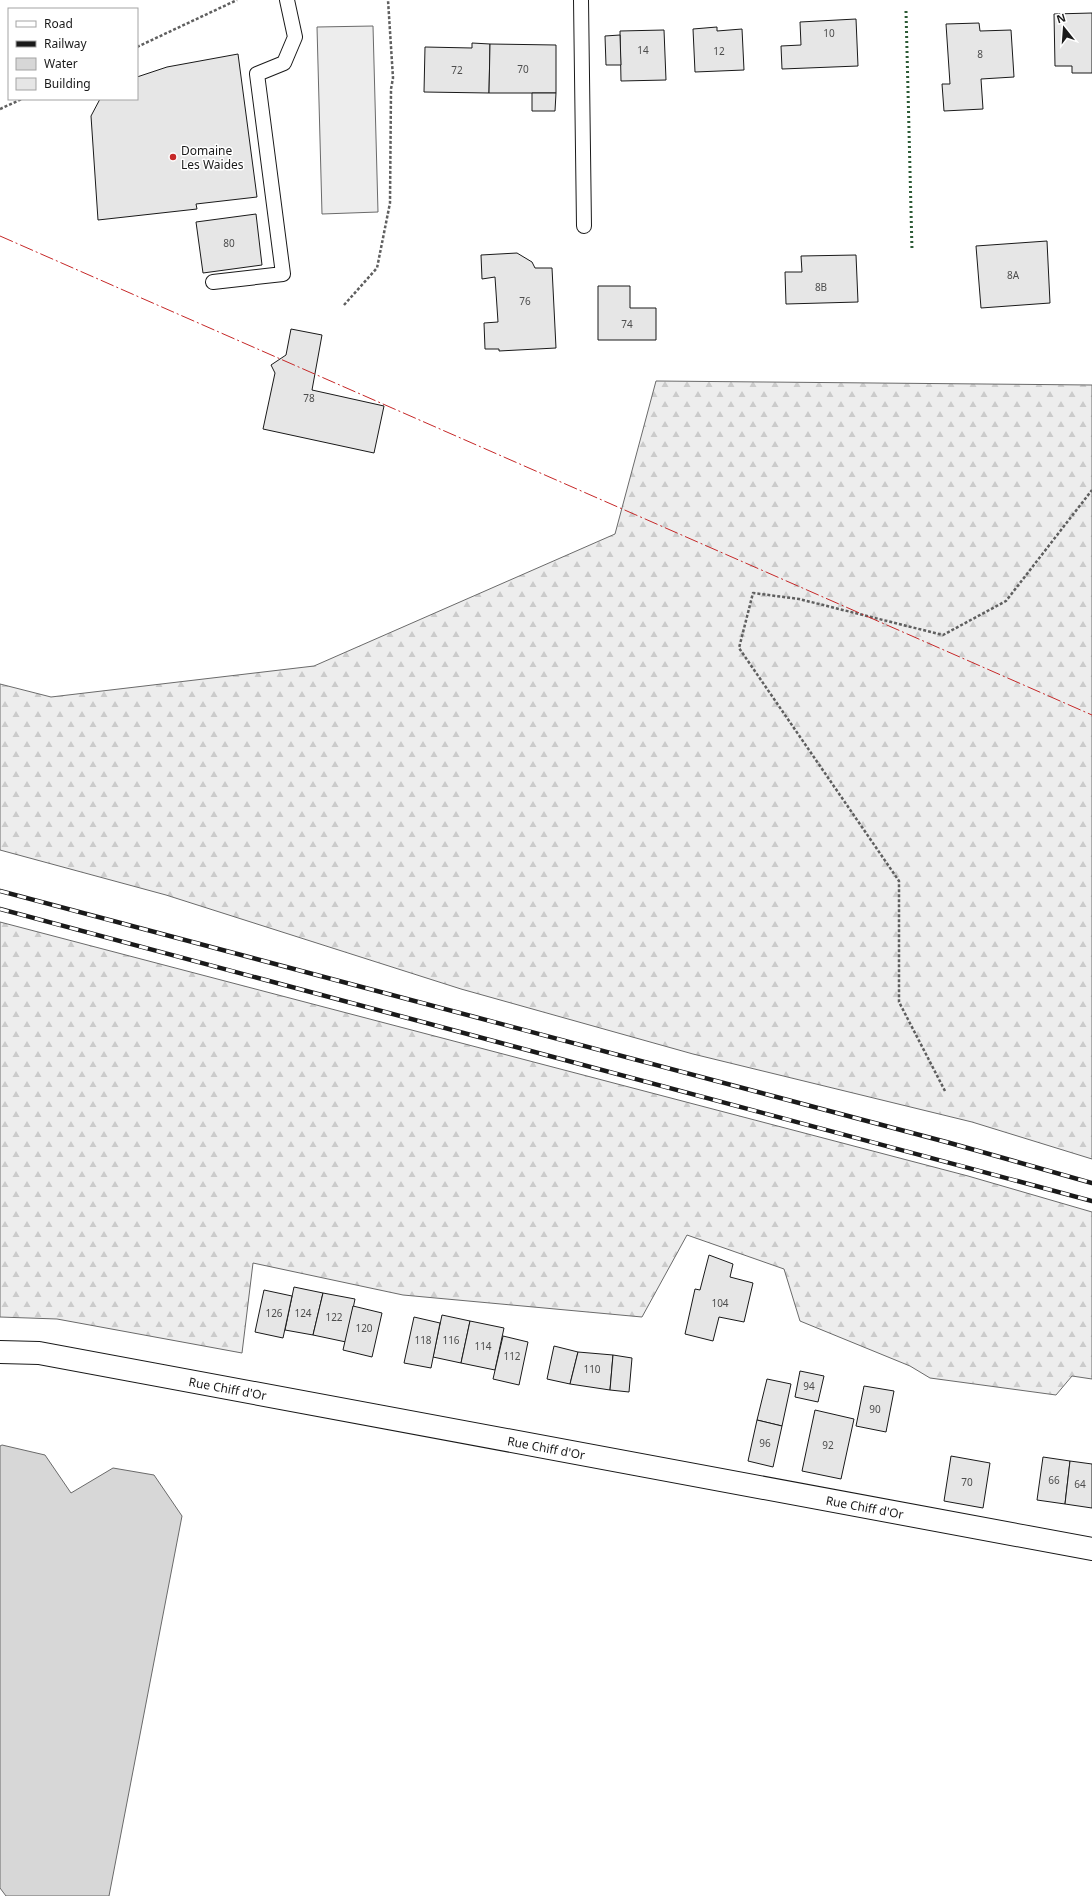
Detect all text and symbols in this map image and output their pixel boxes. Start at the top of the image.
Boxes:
legend [8,8,138,100]
north arrow [1044,8,1084,48]
text: N [1054,9,1067,26]
text: Road [44,15,73,32]
house number: 10 [823,26,835,40]
text: Railway [44,35,88,52]
house number: 14 [637,43,649,57]
house number: 12 [713,44,725,58]
house number: 8 [977,47,983,61]
text: Water [44,55,78,72]
house number: 70 [517,62,529,76]
house number: 72 [451,63,463,77]
text: Building [44,75,91,92]
place label: Domaine Les Waides [181,142,244,173]
marker: Domaine Les Waides [168,152,178,162]
house number: 80 [223,236,235,250]
house number: 8A [1007,268,1020,282]
house number: 8B [815,280,827,294]
house number: 76 [519,294,531,308]
house number: 74 [621,317,633,331]
house number: 78 [303,391,315,405]
house number: 104 [711,1296,729,1310]
house number: 126 [265,1306,283,1320]
house number: 124 [294,1306,312,1320]
house number: 122 [325,1310,343,1324]
house number: 120 [355,1321,373,1335]
house number: 118 [414,1333,432,1347]
house number: 116 [442,1333,460,1347]
house number: 114 [474,1339,492,1353]
house number: 112 [503,1349,521,1363]
house number: 110 [583,1362,601,1376]
street label: Rue Chiff d'Or [187,1373,268,1404]
house number: 94 [803,1379,815,1393]
house number: 90 [869,1402,881,1416]
street label: Rue Chiff d'Or [506,1432,587,1463]
house number: 96 [759,1436,771,1450]
house number: 92 [822,1438,834,1452]
house number: 66 [1048,1473,1060,1487]
house number: 70 [961,1475,973,1489]
house number: 64 [1074,1477,1086,1491]
street label: Rue Chiff d'Or [825,1491,905,1522]

